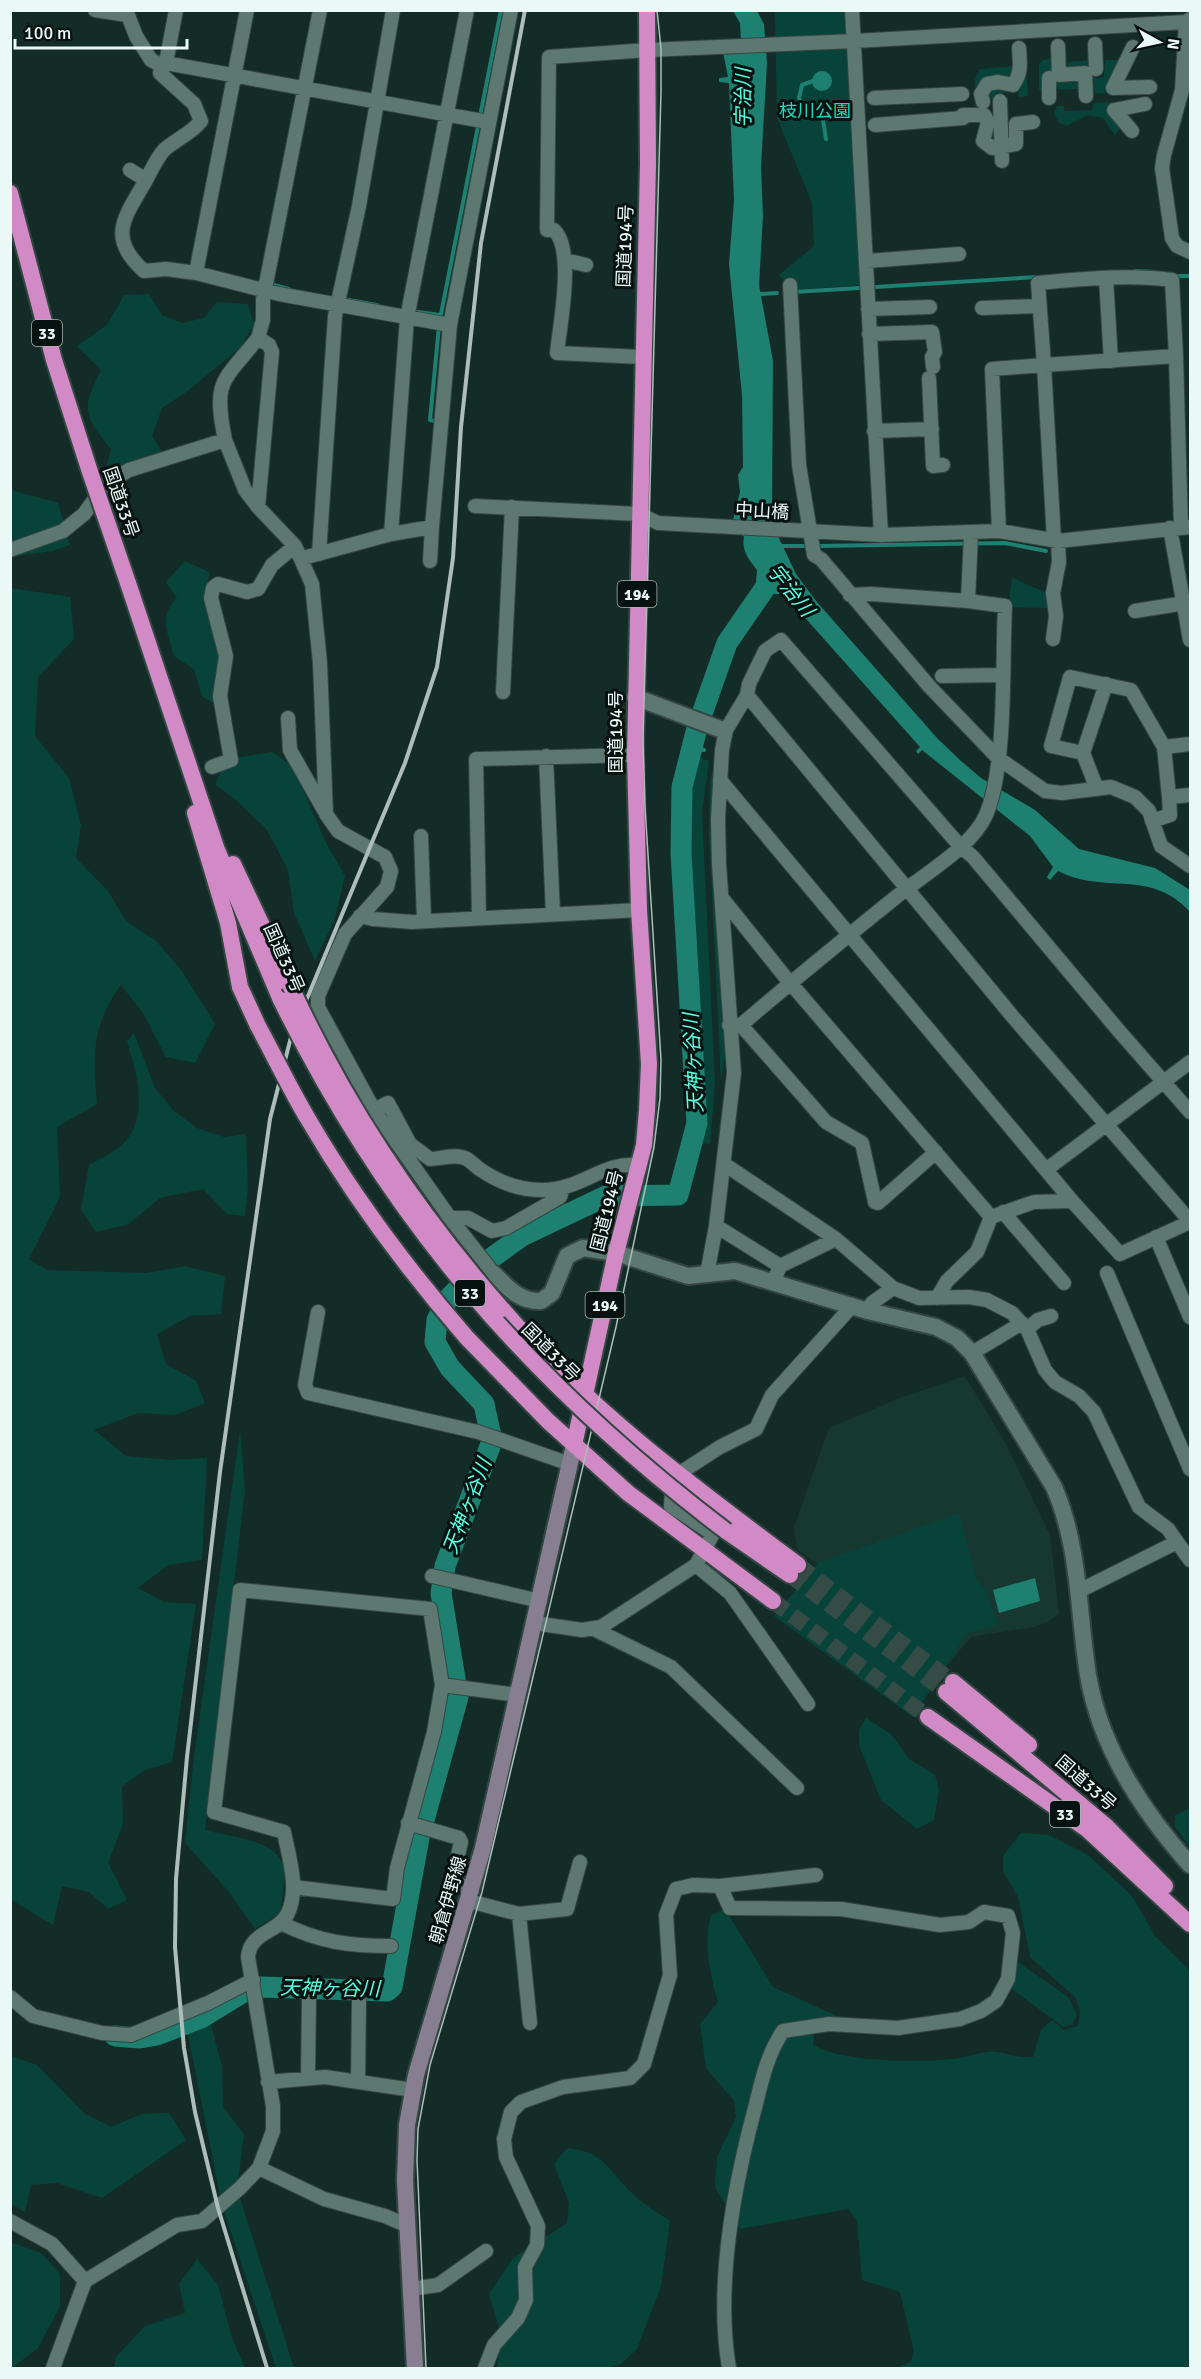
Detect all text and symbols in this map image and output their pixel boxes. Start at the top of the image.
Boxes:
scale bar [15,12,188,50]
north arrow [1129,12,1189,72]
text: 100 m [24,22,71,44]
text: N [1162,37,1184,51]
water label: 宇治川 [731,66,756,128]
park label: 枝川公園 [779,100,851,122]
street label: 国道194号 [613,204,637,288]
road number: 33 [32,320,62,346]
street label: 国道33号 [99,464,143,540]
street label: 中山橋 [734,499,790,523]
water label: 宇治川 [762,559,820,623]
road number: 194 [618,581,656,607]
street label: 国道194号 [605,690,627,774]
street label: 国道33号 [259,920,309,996]
water label: 天神ヶ谷川 [678,1010,709,1114]
street label: 国道194号 [586,1168,628,1254]
road number: 33 [455,1280,485,1306]
road number: 194 [586,1292,624,1318]
street label: 国道33号 [517,1318,585,1386]
water label: 天神ヶ谷川 [438,1453,498,1557]
street label: 国道33号 [1051,1751,1121,1815]
road number: 33 [1050,1801,1080,1827]
street label: 朝倉伊野線 [425,1854,471,1946]
water label: 天神ヶ谷川 [280,1975,382,2002]

